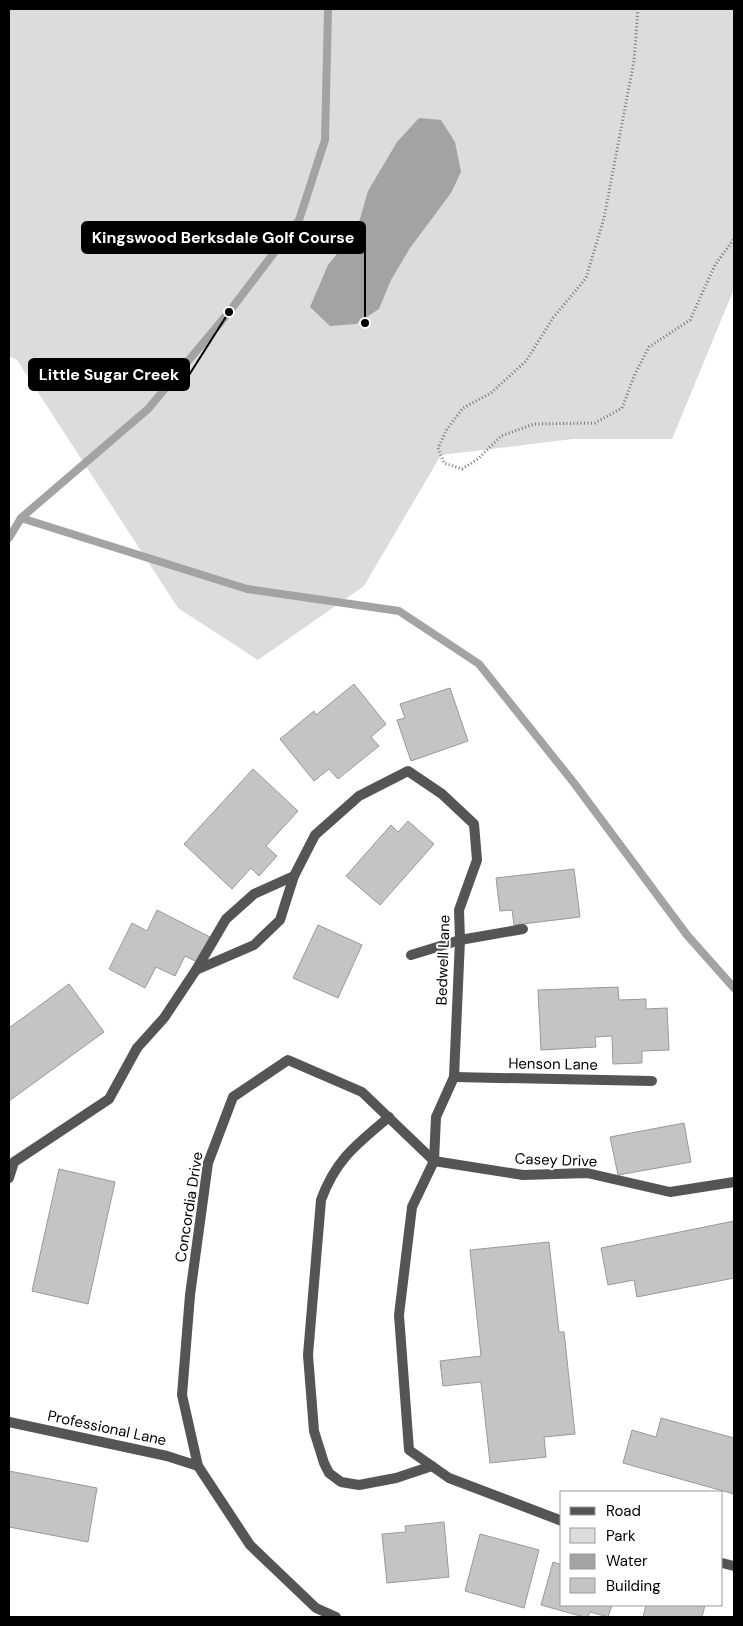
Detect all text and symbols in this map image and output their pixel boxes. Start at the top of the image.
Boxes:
callout: Kingswood Berksdale Golf Course [82,222,365,253]
text: Kingswood Berksdale Golf Course [92,227,354,248]
callout: Little Sugar Creek [29,359,189,390]
text: Little Sugar Creek [39,364,180,385]
street label: Bedwell Lane [431,914,455,1006]
street label: Henson Lane [508,1053,598,1075]
street label: Casey Drive [514,1149,598,1171]
street label: Concordia Drive [170,1150,208,1264]
street label: Professional Lane [46,1406,168,1450]
legend [560,1491,723,1606]
text: Road [606,1501,641,1521]
text: Park [606,1526,636,1546]
text: Water [606,1551,648,1571]
text: Building [606,1576,661,1596]

